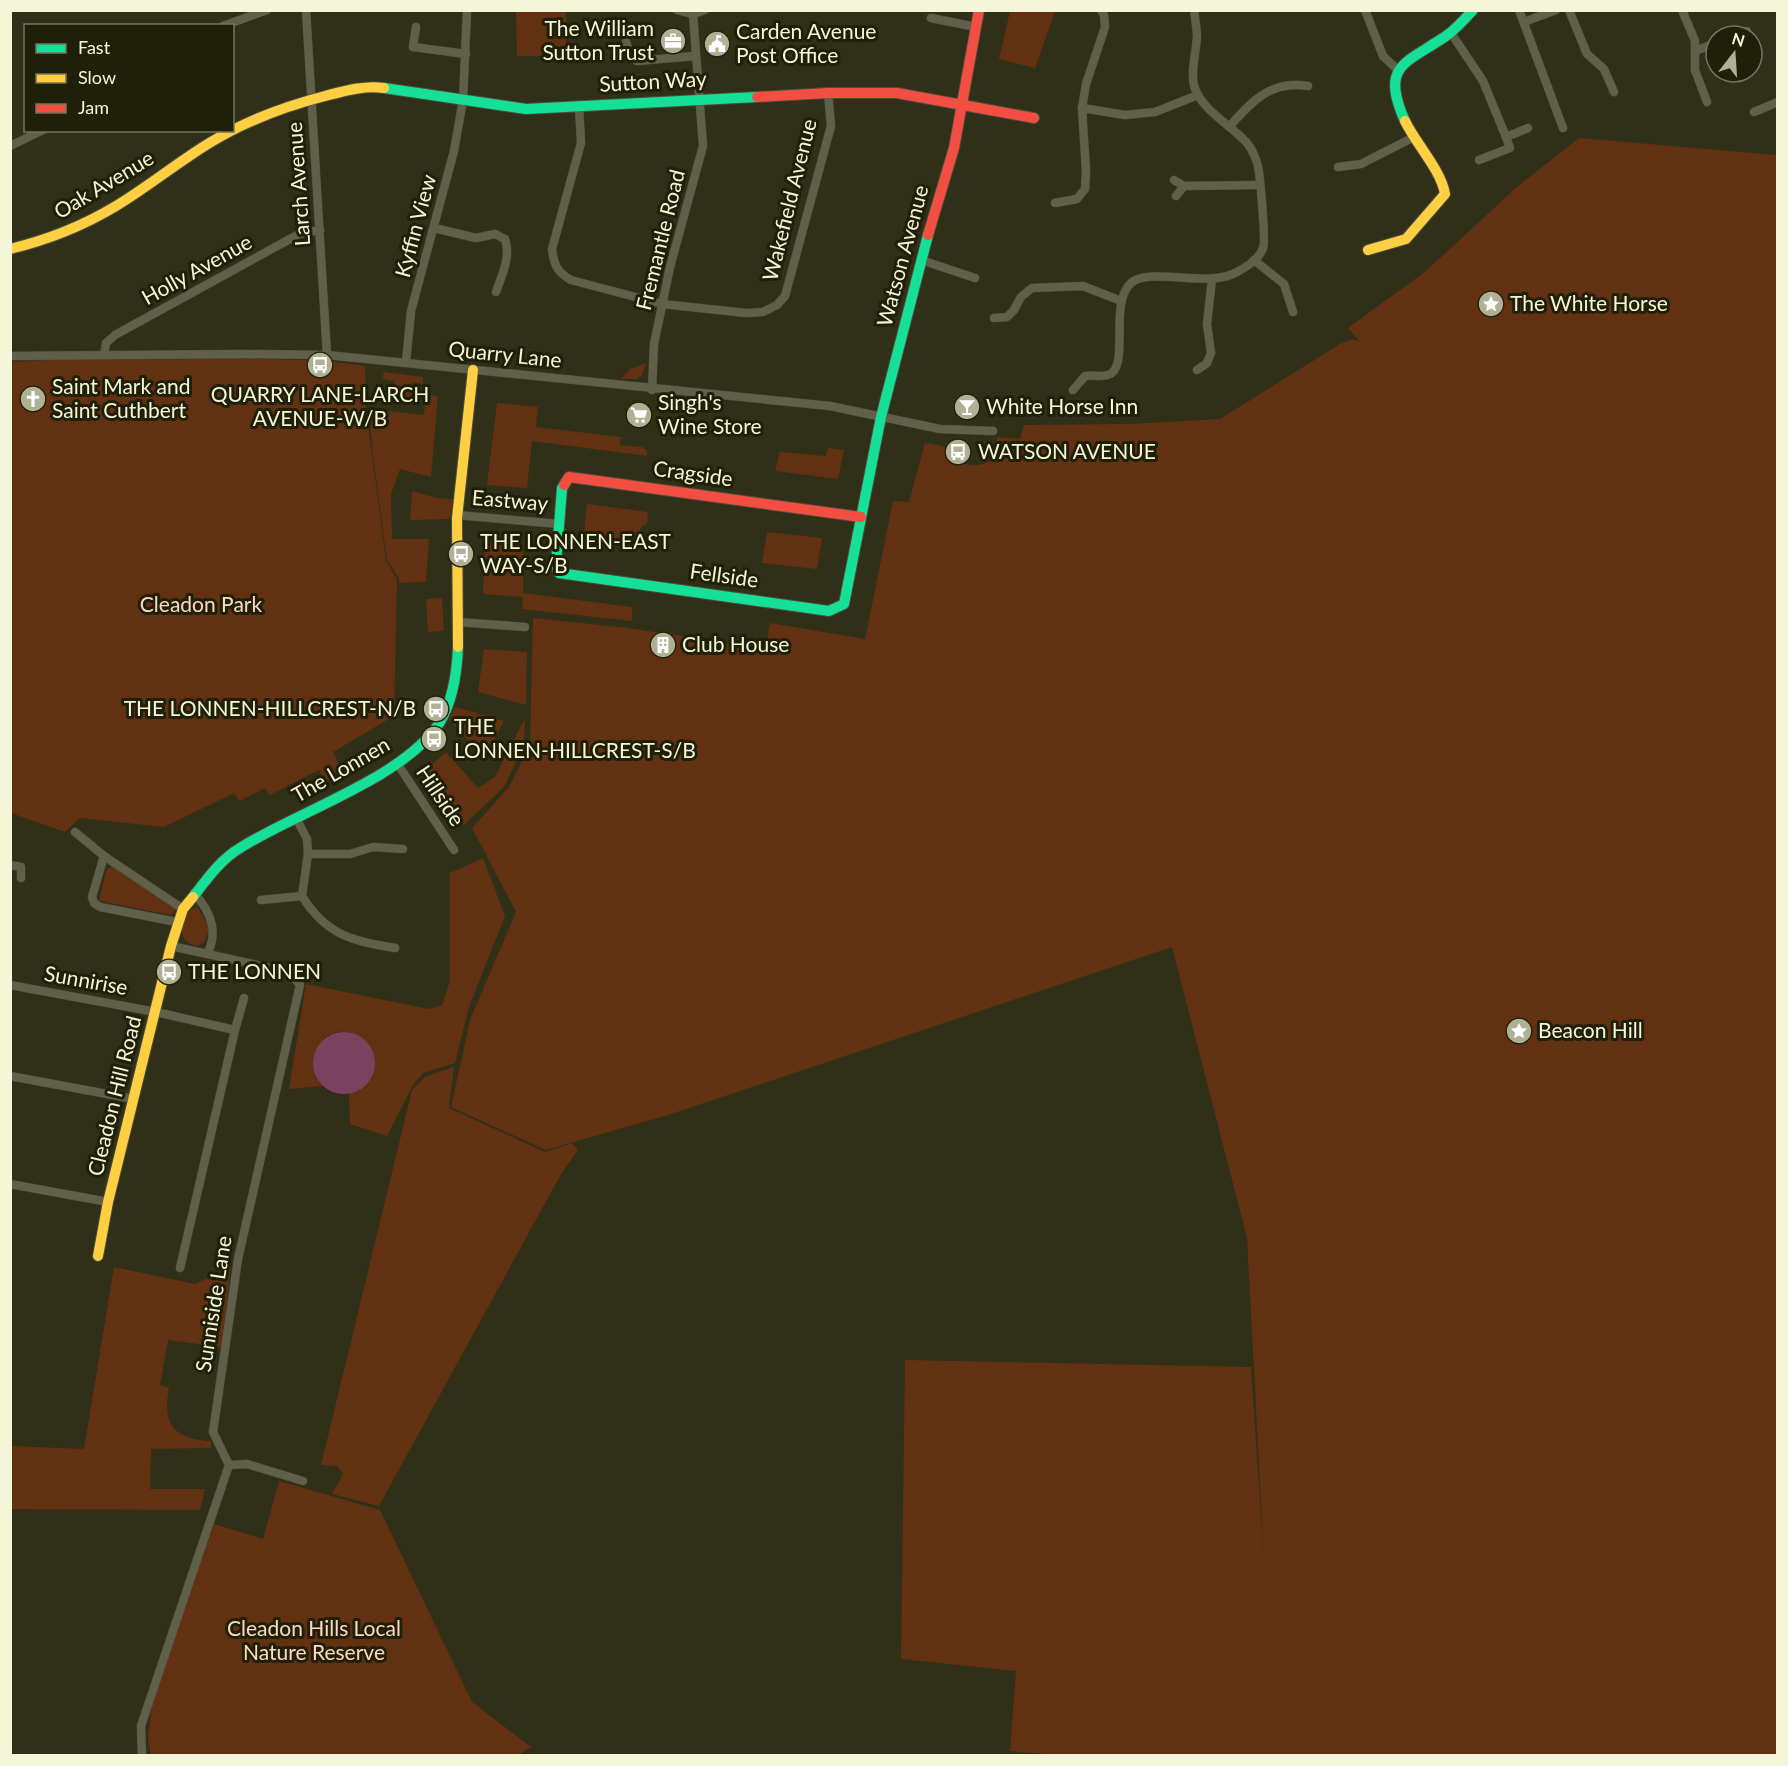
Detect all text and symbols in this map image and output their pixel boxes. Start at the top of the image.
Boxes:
place label: The William Sutton Trust [542,15,654,64]
place label: Carden Avenue Post Office [736,18,876,67]
legend [24,24,234,132]
north arrow [1704,24,1764,84]
office icon: The William Sutton Trust [658,26,688,56]
text: N [1730,28,1747,50]
public building icon: Carden Avenue Post Office [702,29,732,59]
text: Fast [78,36,111,58]
street label: Sutton Way [599,65,707,96]
text: Slow [78,66,116,88]
text: Jam [78,96,109,118]
street label: Wakefield Avenue [756,116,821,283]
street label: Larch Avenue [281,121,314,247]
street label: Oak Avenue [49,144,158,223]
street label: Fremantle Road [630,167,689,313]
street label: Kyffin View [389,171,440,280]
street label: Watson Avenue [871,182,932,329]
street label: Holly Avenue [137,228,256,309]
place icon: The White Horse [1476,289,1506,319]
place label: The White Horse [1510,290,1668,315]
street label: Quarry Lane [447,335,563,372]
bus stop icon: QUARRY LANE-LARCH AVENUE-W/B [305,350,335,380]
place label: Saint Mark and Saint Cuthbert [52,373,190,422]
place label: QUARRY LANE-LARCH AVENUE-W/B [211,381,429,430]
church icon: Saint Mark and Saint Cuthbert [18,384,48,414]
place label: Singh's Wine Store [658,389,762,438]
bar icon: White Horse Inn [952,392,982,422]
place label: White Horse Inn [986,393,1138,418]
supermarket icon: Singh's Wine Store [624,400,654,430]
bus stop icon: WATSON AVENUE [943,437,973,467]
place label: WATSON AVENUE [978,438,1156,463]
street label: Cragside [652,455,734,490]
street label: Eastway [471,484,549,515]
place label: THE LONNEN-EAST WAY-S/B [480,528,672,577]
bus stop icon: THE LONNEN-EAST WAY-S/B [446,539,476,569]
street label: Fellside [688,557,760,592]
park label: Cleadon Park [140,591,262,616]
building icon: Club House [648,630,678,660]
place label: Club House [682,631,789,656]
bus stop icon: THE LONNEN-HILLCREST-N/B [421,694,451,724]
place label: THE LONNEN-HILLCREST-N/B [124,695,416,720]
place label: THE LONNEN-HILLCREST-S/B [454,713,696,762]
bus stop icon: THE LONNEN-HILLCREST-S/B [419,724,449,754]
street label: The Lonnen [287,731,394,807]
street label: Hillside [412,760,471,830]
bus stop icon: THE LONNEN [154,957,184,987]
place label: THE LONNEN [188,958,321,983]
street label: Sunnirise [43,960,130,999]
street label: Cleadon Hill Road [82,1013,146,1178]
place icon: Beacon Hill [1504,1016,1534,1046]
place label: Beacon Hill [1538,1017,1643,1042]
street label: Sunniside Lane [189,1234,236,1374]
park label: Cleadon Hills Local Nature Reserve [227,1615,401,1664]

